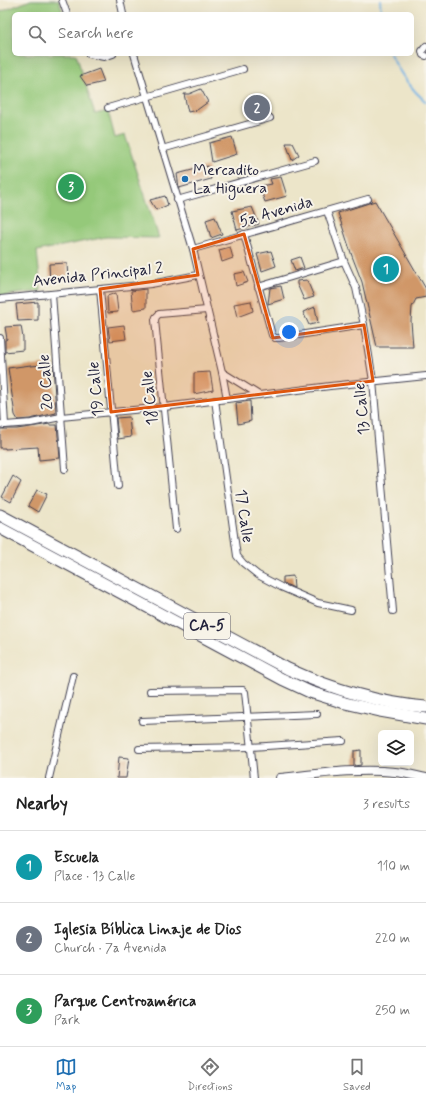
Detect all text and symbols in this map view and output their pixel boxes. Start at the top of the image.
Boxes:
search box [12,12,414,56]
icon: search [26,23,48,45]
text: Search here [58,24,134,44]
pin: 2 [244,93,270,123]
place label: Mercadito La Higuera [193,160,267,200]
pin: 3 [58,172,84,202]
marker: Mercadito La Higuera [180,174,190,184]
street label: 5a Avenida [237,191,315,233]
pin: 1 [373,254,399,284]
street label: Avenida Principal 2 [32,258,164,292]
your location [279,322,299,342]
street label: 20 Calle [34,353,58,411]
street label: 19 Calle [83,360,109,418]
street label: 18 Calle [137,370,163,426]
street label: 13 Calle [349,382,375,436]
street label: 17 Calle [230,488,258,544]
road number: CA-5 [184,613,230,639]
map controls [378,730,414,766]
button: layers [378,730,414,766]
text: Nearby [16,793,68,815]
text: 3 results [363,796,410,813]
text: Escuela [54,848,99,868]
text: 1 [26,858,32,875]
text: 110 m [377,858,410,875]
text: Place · 13 Calle [54,868,135,885]
text: Iglesia Bíblica Linaje de Dios [54,920,241,940]
text: 2 [26,930,32,947]
text: 220 m [375,930,410,947]
text: Church · 7a Avenida [54,940,167,957]
text: Parque Centroamérica [54,992,196,1012]
text: 3 [26,1002,32,1019]
text: 250 m [375,1002,410,1019]
text: Park [54,1012,80,1029]
tab: Map [55,1056,77,1094]
tab: Directions [187,1056,233,1094]
tab: Saved [343,1056,371,1094]

